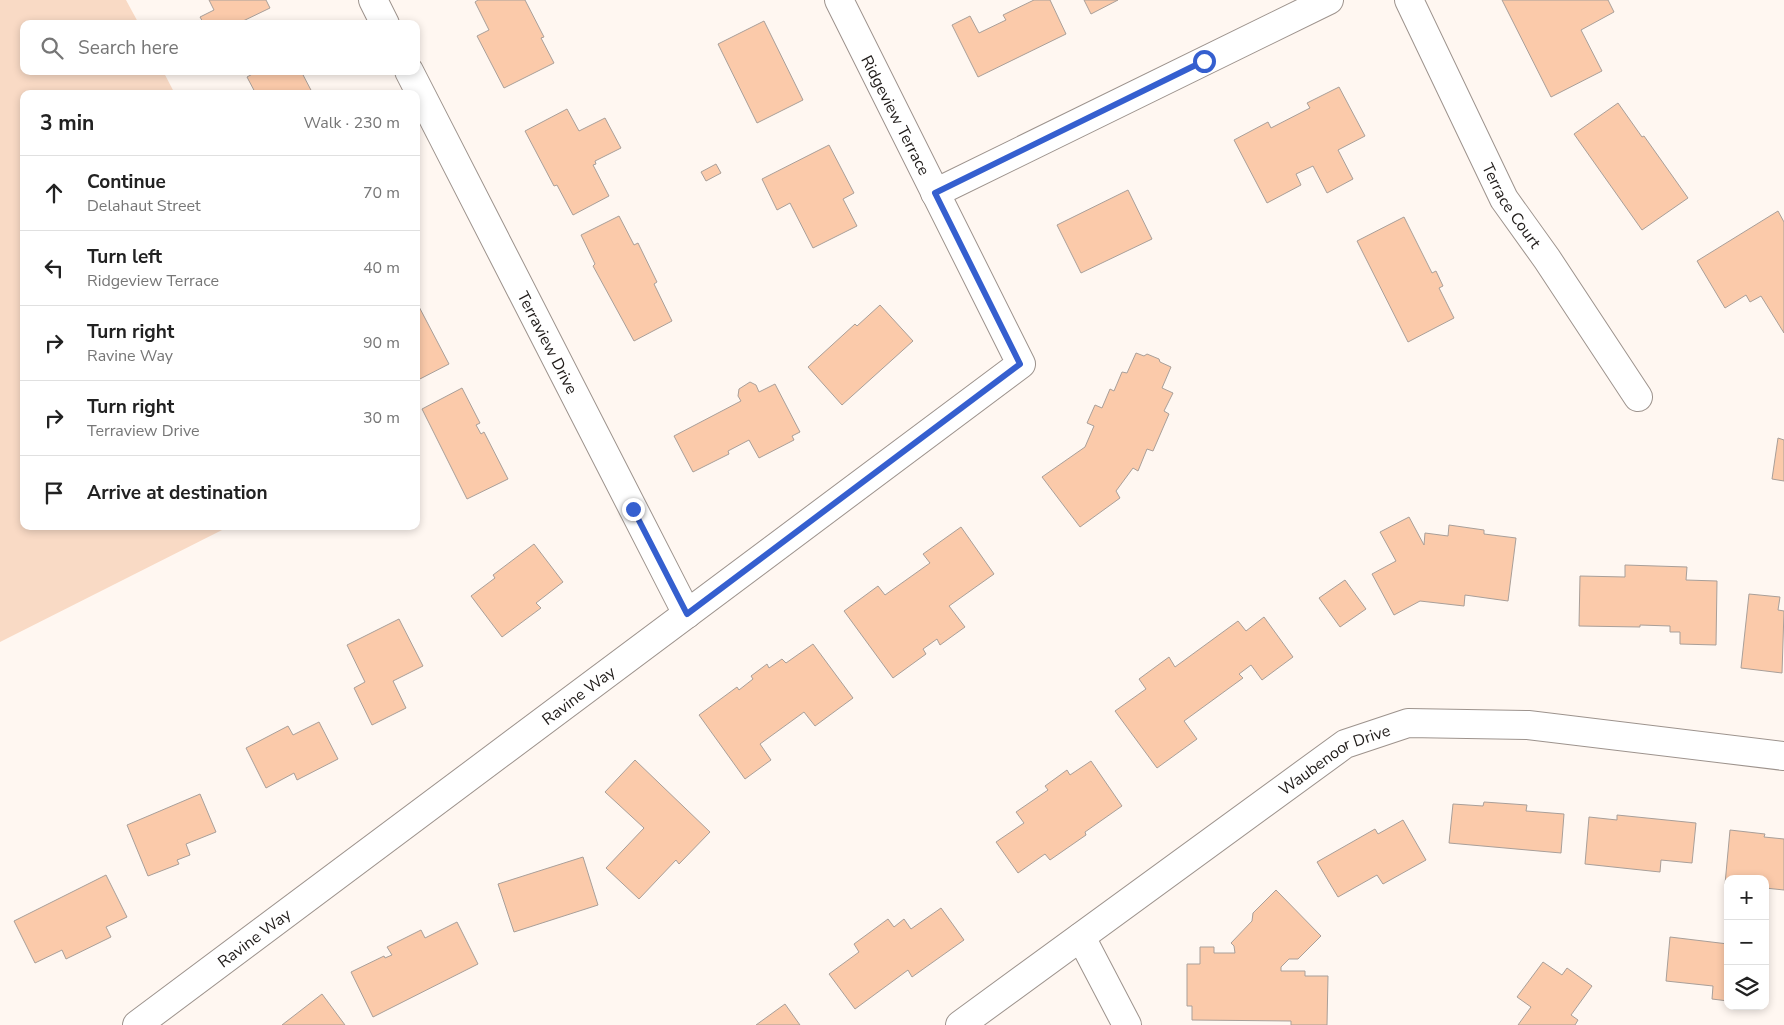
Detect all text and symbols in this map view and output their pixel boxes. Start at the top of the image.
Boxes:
search box [20,20,420,75]
icon: search [38,34,66,62]
text: Search here [78,35,179,61]
route start [1193,50,1216,73]
street label: Ridgeview Terrace [855,52,935,179]
text: 3 min [40,109,94,137]
text: Walk · 230 m [304,112,400,134]
street label: Terrace Court [1476,160,1546,253]
text: Continue [87,169,166,195]
icon: ahead [40,179,68,207]
text: 70 m [363,182,400,204]
text: Delahaut Street [87,195,201,217]
text: Turn left [87,244,162,270]
icon: left [40,254,68,282]
text: 40 m [363,257,400,279]
text: Ridgeview Terrace [87,270,219,292]
street label: Terraview Drive [512,288,583,398]
text: Turn right [87,319,174,345]
icon: right [40,329,68,357]
text: 90 m [363,332,400,354]
text: Ravine Way [87,345,173,367]
text: Turn right [87,394,174,420]
icon: right [40,404,68,432]
text: 30 m [363,407,400,429]
text: Terraview Drive [87,420,200,442]
icon: arrive [40,479,68,507]
text: Arrive at destination [87,480,268,506]
route end [622,498,645,521]
street label: Ravine Way [538,661,621,730]
street label: Waubenoor Drive [1274,720,1393,801]
map controls [1724,875,1769,1010]
button: + [1724,875,1769,920]
street label: Ravine Way [213,903,296,973]
button: − [1724,920,1769,965]
button: layers [1724,965,1769,1010]

